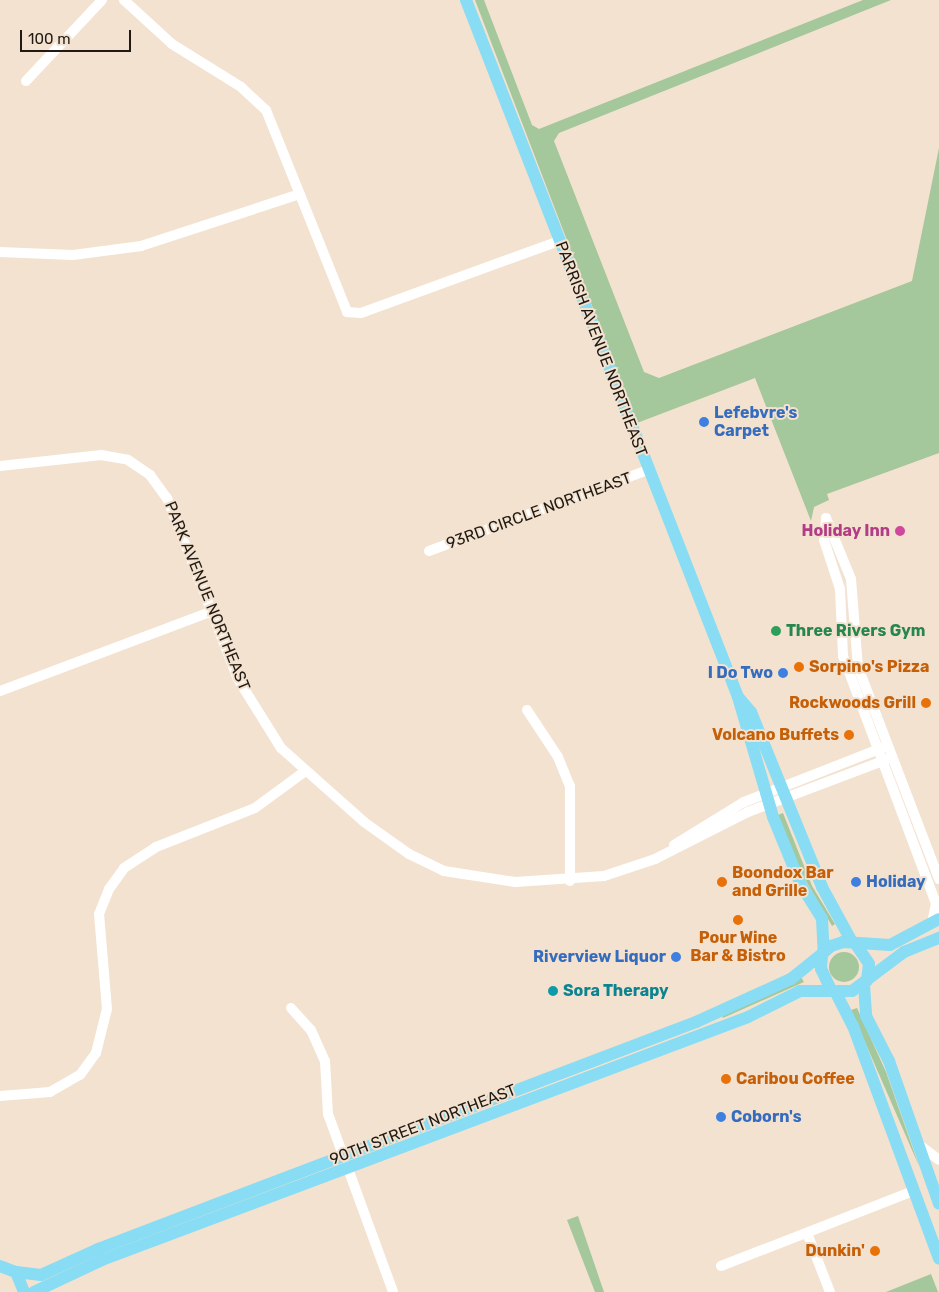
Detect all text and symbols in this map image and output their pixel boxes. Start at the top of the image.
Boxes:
scale bar [22,20,134,52]
text: 100 m [28,30,70,48]
street label: PARRISH AVENUE NORTHEAST [551,238,651,460]
place label: Lefebvre's Carpet [714,403,797,441]
marker: Lefebvre's Carpet [698,416,710,428]
street label: 93RD CIRCLE NORTHEAST [444,469,634,553]
street label: PARK AVENUE NORTHEAST [160,498,254,694]
place label: Holiday Inn [801,521,890,541]
marker: Holiday Inn [894,525,906,537]
place label: Three Rivers Gym [786,621,925,641]
marker: Three Rivers Gym [770,625,782,637]
place label: Sorpino's Pizza [809,657,929,677]
marker: Sorpino's Pizza [793,661,805,673]
place label: I Do Two [707,663,773,683]
marker: I Do Two [777,667,789,679]
place label: Rockwoods Grill [789,693,916,713]
marker: Rockwoods Grill [920,697,932,709]
place label: Volcano Buffets [712,725,839,745]
marker: Volcano Buffets [843,729,855,741]
place label: Boondox Bar and Grille [732,863,833,901]
place label: Holiday [866,872,926,892]
marker: Boondox Bar and Grille [716,876,728,888]
marker: Holiday [850,876,862,888]
marker: Pour Wine Bar & Bistro [732,914,744,926]
place label: Pour Wine Bar & Bistro [690,928,786,966]
place label: Riverview Liquor [533,947,666,967]
marker: Riverview Liquor [670,951,682,963]
place label: Sora Therapy [563,981,669,1001]
marker: Sora Therapy [547,985,559,997]
place label: Caribou Coffee [736,1069,855,1089]
marker: Caribou Coffee [720,1073,732,1085]
street label: 90TH STREET NORTHEAST [327,1080,519,1170]
place label: Coborn's [731,1107,802,1127]
marker: Coborn's [715,1111,727,1123]
place label: Dunkin' [805,1241,865,1261]
marker: Dunkin' [869,1245,881,1257]

